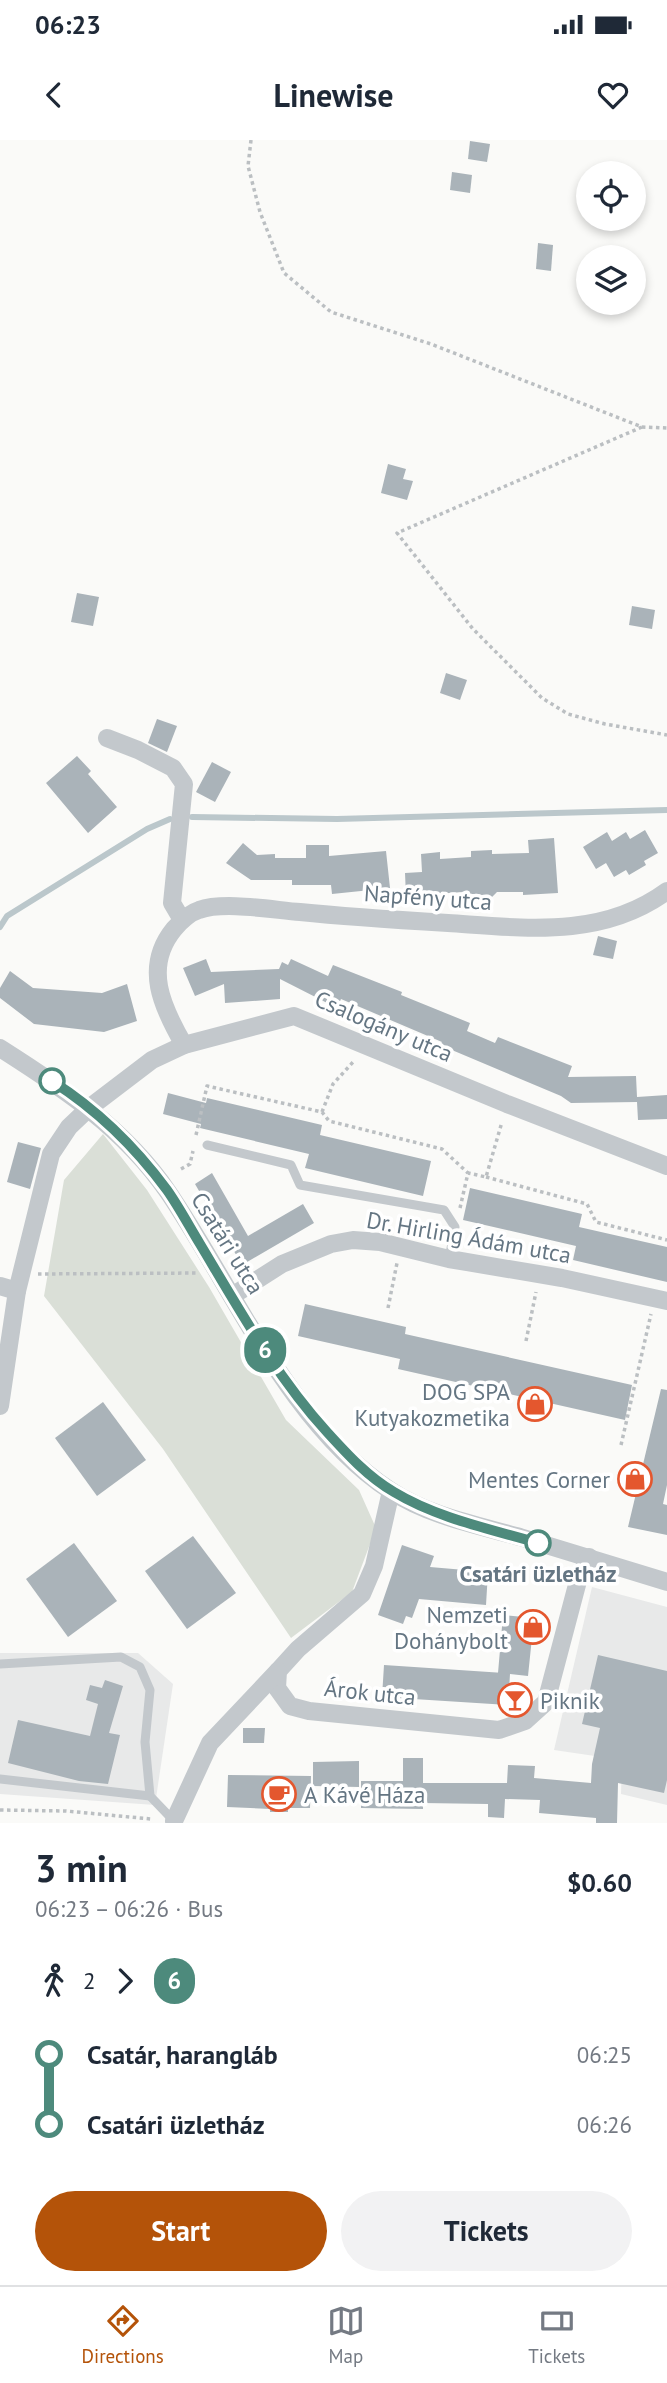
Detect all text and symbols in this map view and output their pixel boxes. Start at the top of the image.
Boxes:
text: 06:23 [35,8,101,41]
text: Linewise [273,74,394,116]
icon: back [35,76,73,114]
icon: heart [594,76,632,114]
map controls [576,161,646,315]
button: locate [576,161,646,231]
button: layers [576,245,646,315]
street label: Napfény utca [363,878,493,916]
street label: Csalogány utca [311,984,457,1068]
unlabelled marker [39,1068,65,1094]
street label: Csatári utca [185,1187,271,1299]
street label: Dr. Hirling Ádám utca [364,1205,574,1269]
line badge: 6 [242,1327,288,1373]
text: 6 [258,1334,272,1365]
place label: DOG SPA Kutyakozmetika [355,1377,511,1432]
shop icon: DOG SPA Kutyakozmetika [516,1385,554,1423]
shop icon: Mentes Corner [616,1460,654,1498]
place label: Mentes Corner [468,1465,610,1494]
marker: Csatári üzletház [525,1530,551,1556]
place label: Csatári üzletház [459,1559,617,1588]
place label: Nemzeti Dohánybolt [394,1600,508,1655]
shop icon: Nemzeti Dohánybolt [514,1608,552,1646]
street label: Árok utca [323,1673,417,1711]
bar icon: Piknik [496,1681,534,1719]
place label: Piknik [540,1686,600,1715]
cafe icon: A Kávé Háza [260,1775,298,1813]
place label: A Kávé Háza [304,1780,425,1809]
text: 3 min [35,1843,128,1892]
text: $0.60 [567,1866,632,1899]
text: 06:23 – 06:26 · Bus [35,1894,223,1923]
icon: walk [35,1962,73,2000]
icon: forward [106,1962,144,2000]
text: 6 [168,1965,181,1996]
text: 2 [83,1966,96,1995]
text: Csatár, harangláb [87,2038,278,2071]
text: 06:25 [577,2040,632,2069]
text: Csatári üzletház [87,2108,265,2141]
text: 06:26 [577,2110,632,2139]
button: Start [35,2191,327,2271]
button: Tickets [341,2191,632,2271]
tab: Directions [82,2302,164,2368]
tab: Map [327,2302,365,2368]
tab: Tickets [528,2302,585,2368]

